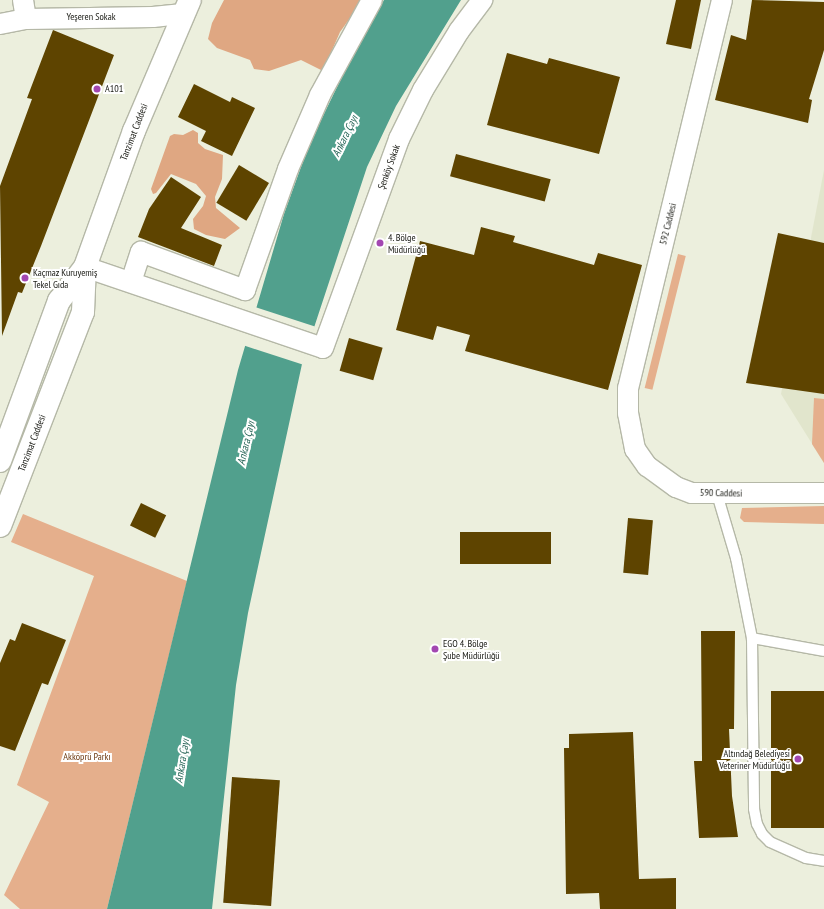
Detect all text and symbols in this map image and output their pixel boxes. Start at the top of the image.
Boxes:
street label: Yeşeren Sokak [66,11,116,23]
place label: A101 [105,83,123,95]
marker: A101 [92,84,102,94]
street label: Tanzimat Caddesi [118,102,150,162]
water label: Ankara Çayı [329,113,361,159]
street label: Şenköy Sokak [375,143,403,191]
street label: 592 Caddesi [657,202,679,246]
place label: 4. Bölge Müdürlüğü [388,231,425,254]
marker: 4. Bölge Müdürlüğü [375,238,385,248]
place label: Kaçmaz Kuruyemiş Tekel Gıda [33,266,98,290]
marker: Kaçmaz Kuruyemiş Tekel Gıda [20,273,30,283]
street label: Tanzimat Caddesi [16,413,48,473]
water label: Ankara Çayı [235,420,257,466]
street label: 590 Caddesi [700,487,742,499]
place label: EGO 4. Bölge Şube Müdürlüğü [443,637,500,660]
marker: EGO 4. Bölge Şube Müdürlüğü [430,644,440,654]
water label: Ankara Çayı [172,738,192,784]
place label: Altındağ Belediyesi Veteriner Müdürlüğü [719,747,790,770]
park label: Akköprü Parkı [63,751,111,763]
marker: Altındağ Belediyesi Veteriner Müdürlüğü [793,754,803,764]

